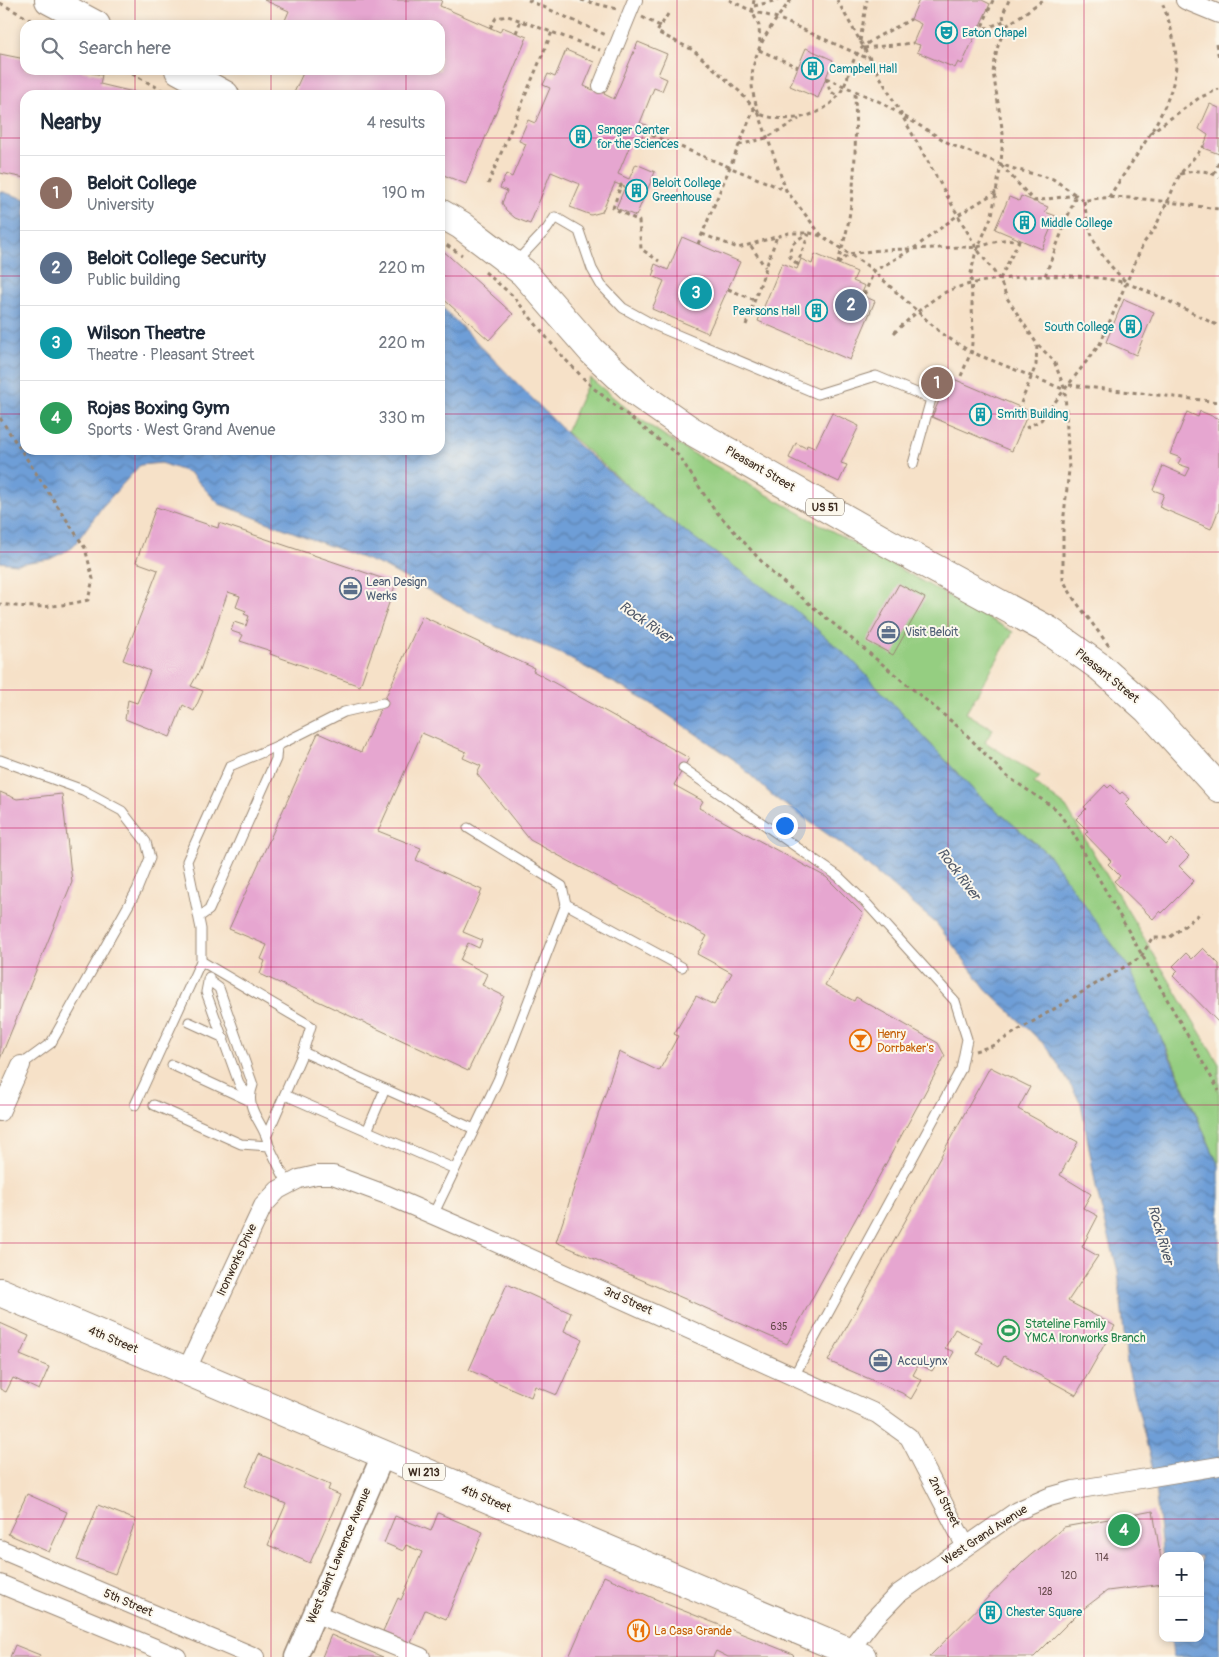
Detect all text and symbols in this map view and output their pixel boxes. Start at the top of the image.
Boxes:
search box [20,20,445,75]
theatre icon: Eaton Chapel [934,21,958,45]
place label: Eaton Chapel [962,26,1027,41]
icon: search [38,34,66,62]
text: Search here [78,36,171,60]
building icon: Campbell Hall [801,57,825,81]
place label: Campbell Hall [829,62,897,77]
text: Nearby [40,109,101,136]
text: 4 results [367,113,425,133]
place label: Sanger Center for the Sciences [597,123,679,152]
building icon: Sanger Center for the Sciences [569,125,593,149]
text: Beloit College [87,171,196,195]
place label: Beloit College Greenhouse [652,176,721,205]
building icon: Beloit College Greenhouse [624,178,648,202]
text: 1 [53,183,59,203]
text: 190 m [382,183,425,203]
text: University [87,195,154,215]
building icon: Middle College [1013,211,1037,235]
place label: Middle College [1041,216,1112,231]
text: Beloit College Security [87,246,266,270]
text: 2 [52,258,60,278]
text: 220 m [379,258,425,278]
text: Public building [87,270,180,290]
pin: 3 [680,274,712,312]
pin: 2 [835,286,867,324]
building icon: Pearsons Hall [804,299,828,323]
place label: Pearsons Hall [732,304,800,319]
building icon: South College [1118,315,1142,339]
place label: South College [1044,320,1114,335]
text: Wilson Theatre [87,321,205,345]
text: 3 [52,333,60,353]
text: 220 m [379,333,425,353]
text: Theatre · Pleasant Street [87,345,254,365]
pin: 1 [921,364,953,402]
text: Rojas Boxing Gym [87,396,230,420]
building icon: Smith Building [969,402,993,426]
place label: Smith Building [997,407,1068,422]
text: 4 [51,408,61,428]
text: 330 m [379,408,425,428]
text: Sports · West Grand Avenue [87,420,275,440]
street label: Pleasant Street [722,443,798,495]
road number: US 51 [806,498,844,516]
place label: Lean Design Werks [366,575,427,604]
office icon: Lean Design Werks [338,577,362,601]
water label: Rock River [616,598,677,648]
office icon: Visit Beloit [877,620,901,644]
place label: Visit Beloit [905,625,958,640]
street label: Pleasant Street [1072,646,1142,707]
your location [772,813,798,839]
water label: Rock River [934,845,985,905]
place label: Henry Dorrbaker's [877,1027,935,1056]
bar icon: Henry Dorrbaker's [849,1029,873,1053]
water label: Rock River [1144,1203,1178,1268]
street label: Ironworks Drive [214,1221,260,1299]
street label: 3rd Street [601,1284,655,1318]
place label: Stateline Family YMCA Ironworks Branch [1024,1317,1146,1346]
sports icon: Stateline Family YMCA Ironworks Branch [997,1319,1021,1343]
house number: 635 [771,1321,787,1333]
street label: 4th Street [86,1323,140,1357]
office icon: AccuLynx [869,1349,893,1373]
place label: AccuLynx [897,1354,948,1369]
road number: WI 213 [403,1464,445,1480]
street label: 2nd Street [925,1474,963,1530]
street label: 4th Street [459,1482,513,1516]
street label: West Saint Lawrence Avenue [304,1486,374,1626]
street label: West Grand Avenue [940,1502,1030,1568]
pin: 4 [1108,1511,1140,1549]
house number: 114 [1095,1552,1109,1564]
map controls [1159,1552,1204,1642]
button: + [1159,1552,1204,1597]
house number: 120 [1061,1570,1077,1582]
street label: 5th Street [101,1586,155,1620]
house number: 128 [1038,1586,1052,1598]
button: − [1159,1597,1204,1642]
building icon: Chester Square [978,1600,1002,1624]
place label: Chester Square [1006,1605,1082,1620]
restaurant icon: La Casa Grande [626,1619,650,1643]
place label: La Casa Grande [654,1624,732,1639]

